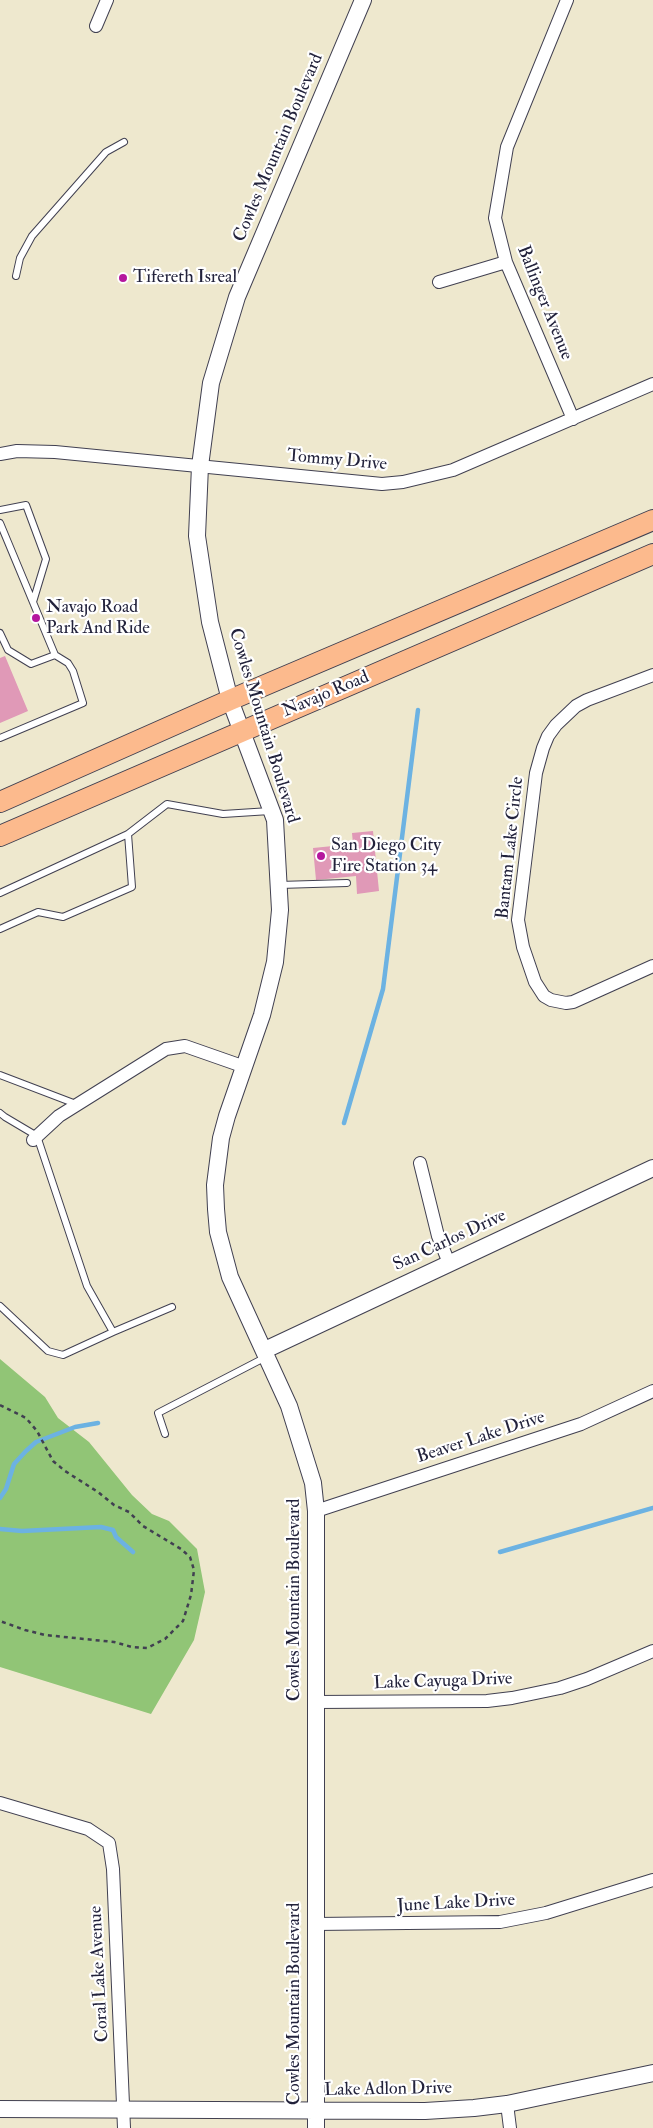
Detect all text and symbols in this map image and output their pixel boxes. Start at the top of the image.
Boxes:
street label: Cowles Mountain Boulevard [230,51,328,245]
street label: Ballinger Avenue [511,243,577,363]
place label: Tifereth Isreal [133,267,237,289]
marker: Tifereth Isreal [117,272,129,284]
street label: Tommy Drive [286,446,388,476]
place label: Navajo Road Park And Ride [46,597,150,640]
marker: Navajo Road Park And Ride [30,612,42,624]
street label: Cowles Mountain Boulevard [223,626,303,826]
street label: Navajo Road [279,667,373,723]
street label: Bantam Lake Circle [493,776,529,920]
place label: San Diego City Fire Station 34 [331,835,441,878]
marker: San Diego City Fire Station 34 [315,850,327,862]
street label: San Carlos Drive [390,1205,510,1277]
street label: Beaver Lake Drive [414,1407,548,1469]
street label: Cowles Mountain Boulevard [284,1499,306,1701]
street label: Lake Cayuga Drive [373,1669,513,1695]
street label: June Lake Drive [396,1890,516,1918]
street label: Cowles Mountain Boulevard [284,1903,306,2105]
street label: Coral Lake Avenue [86,1905,114,2043]
street label: Lake Adlon Drive [324,2078,452,2102]

